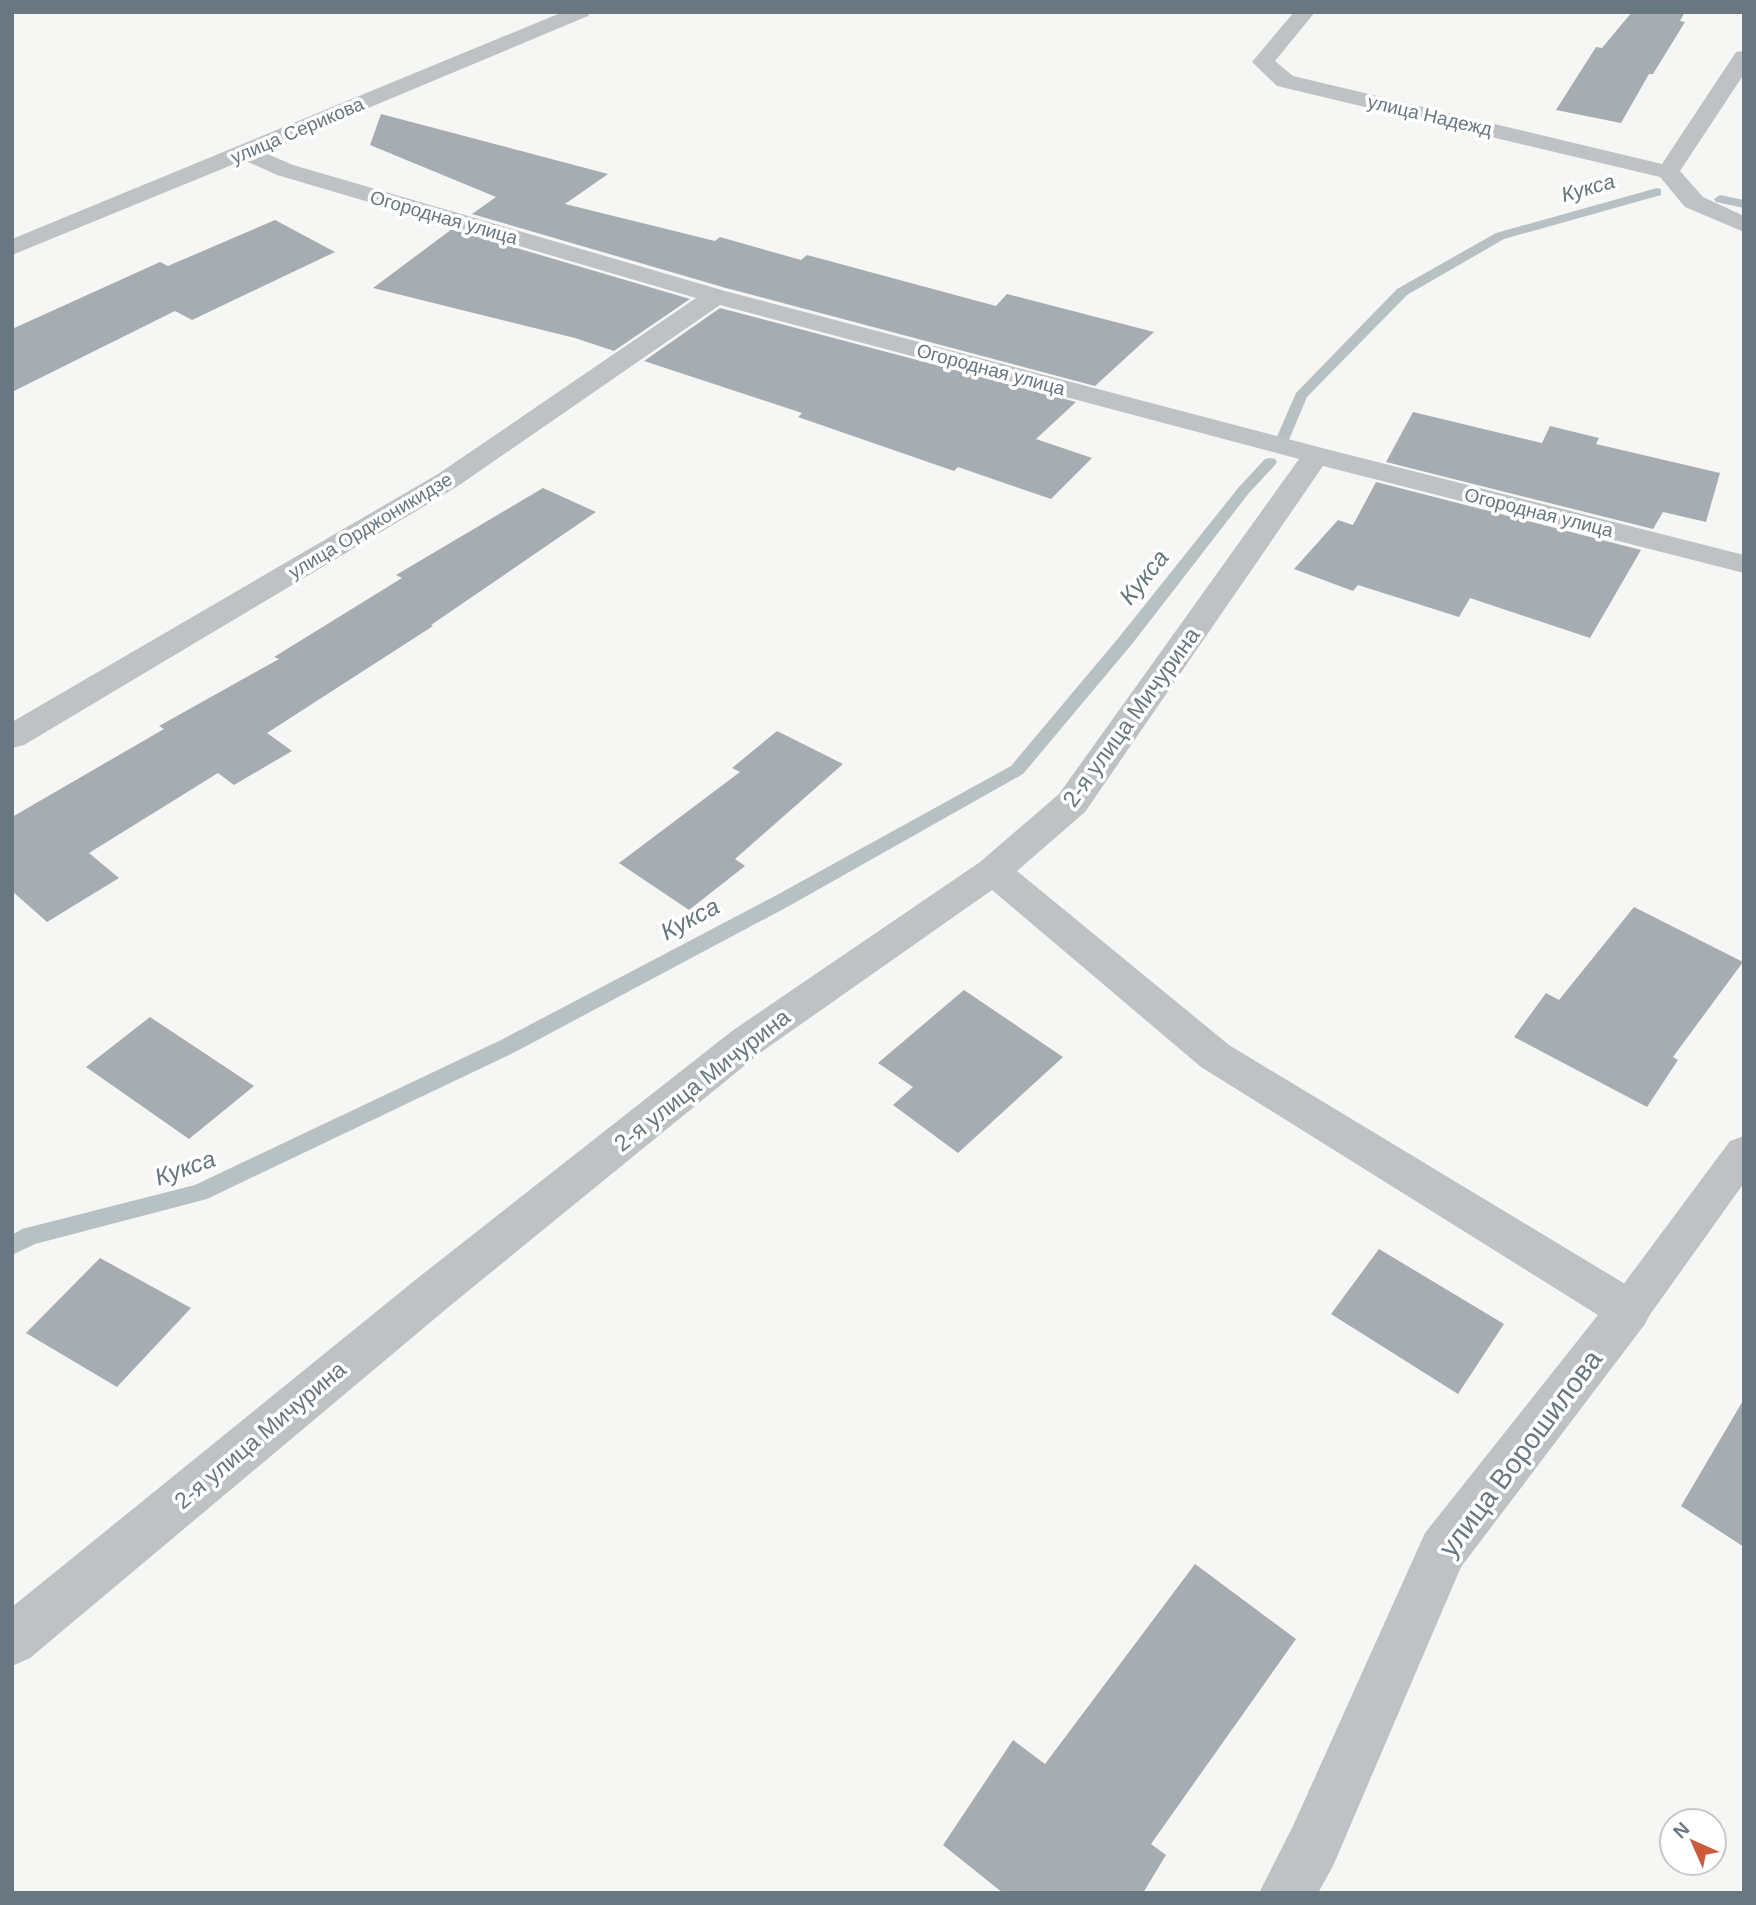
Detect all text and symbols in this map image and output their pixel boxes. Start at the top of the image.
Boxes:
street label: улица Надежд [1366,91,1494,140]
street label: улица Серикова [227,93,367,168]
water label: Кукса [1558,169,1617,206]
street label: Огородная улица [368,186,520,249]
street label: Огородная улица [914,340,1068,399]
street label: улица Орджоникидзе [285,468,456,583]
street label: Огородная улица [1462,484,1616,541]
water label: Кукса [1114,544,1174,609]
street label: 2-я улица Мичурина [1057,622,1205,812]
water label: Кукса [656,892,724,945]
street label: 2-я улица Мичурина [609,1003,795,1157]
water label: Кукса [151,1145,219,1190]
street label: улица Ворошилова [1433,1344,1608,1563]
street label: 2-я улица Мичурина [169,1356,351,1514]
north arrow [1658,1807,1728,1877]
text: N [1669,1818,1694,1843]

